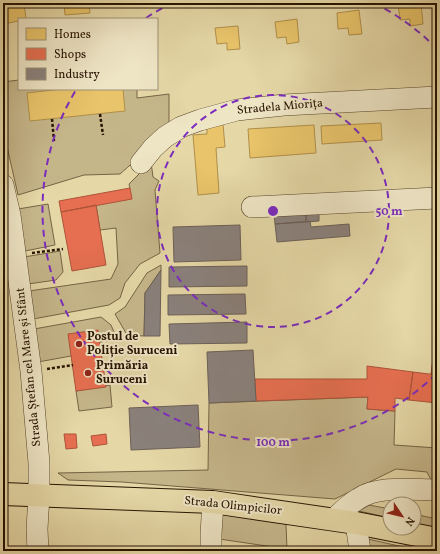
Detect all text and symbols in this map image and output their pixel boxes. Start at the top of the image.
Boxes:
legend [18,18,158,90]
text: Homes [54,27,91,43]
text: Shops [54,47,86,63]
text: Industry [54,67,100,83]
street label: Stradela Miorița [236,95,324,119]
centre of rings [266,204,280,218]
text: 50 m [375,204,403,220]
street label: Strada Ștefan cel Mare și Sfânt [13,287,45,447]
place label: Postul de Poliție Suruceni [87,329,178,359]
marker: Postul de Poliție Suruceni [74,339,84,349]
place label: Primăria Suruceni [96,358,149,388]
marker: Primăria Suruceni [83,368,93,378]
text: 100 m [256,435,290,451]
street label: Strada Olimpicilor [183,493,283,519]
north arrow [382,496,422,536]
text: N [401,513,417,528]

